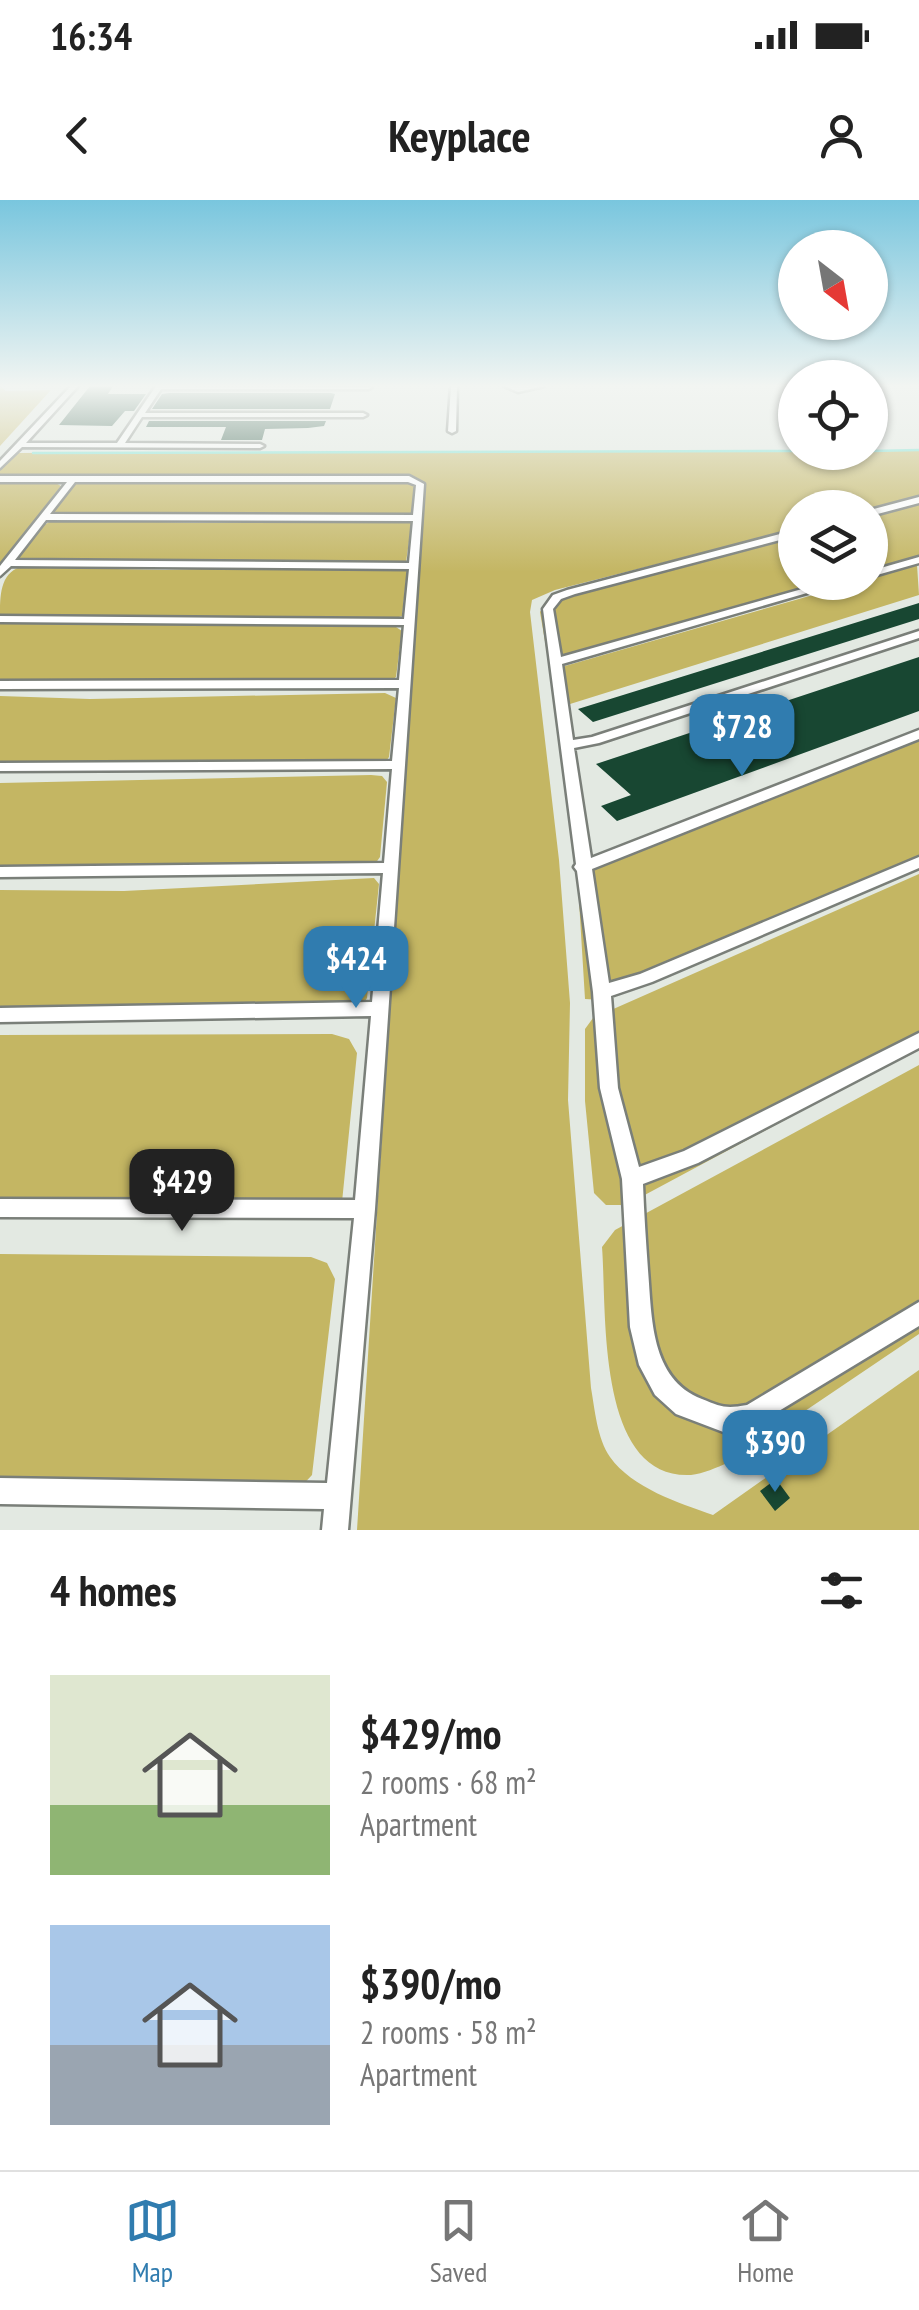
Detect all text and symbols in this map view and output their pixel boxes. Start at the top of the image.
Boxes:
text: 16:34 [50,11,132,60]
text: Keyplace [388,106,531,164]
icon: back [50,108,105,163]
icon: person [814,108,869,163]
north arrow [778,230,888,340]
map controls [778,230,888,600]
button: locate [778,360,888,470]
button: layers [778,490,888,600]
pin: $728 [683,694,801,779]
text: $728 [711,705,773,747]
pin: $424 [297,926,415,1011]
text: $424 [325,937,387,979]
pin: $429 [123,1149,241,1234]
text: $429 [151,1160,213,1202]
pin: $390 [716,1410,834,1495]
text: $390 [744,1421,806,1463]
text: 4 homes [50,1563,177,1618]
icon: filters [814,1563,869,1618]
text: $429/mo [360,1706,502,1761]
icon: home [130,1715,250,1835]
text: 2 rooms · 68 m² [360,1761,537,1803]
text: Apartment [360,1803,477,1845]
text: $390/mo [360,1956,502,2011]
icon: home [130,1965,250,2085]
text: 2 rooms · 58 m² [360,2011,537,2053]
text: Apartment [360,2053,477,2095]
tab: Map [125,2193,180,2290]
tab: Saved [430,2193,487,2290]
tab: Home [737,2193,794,2290]

